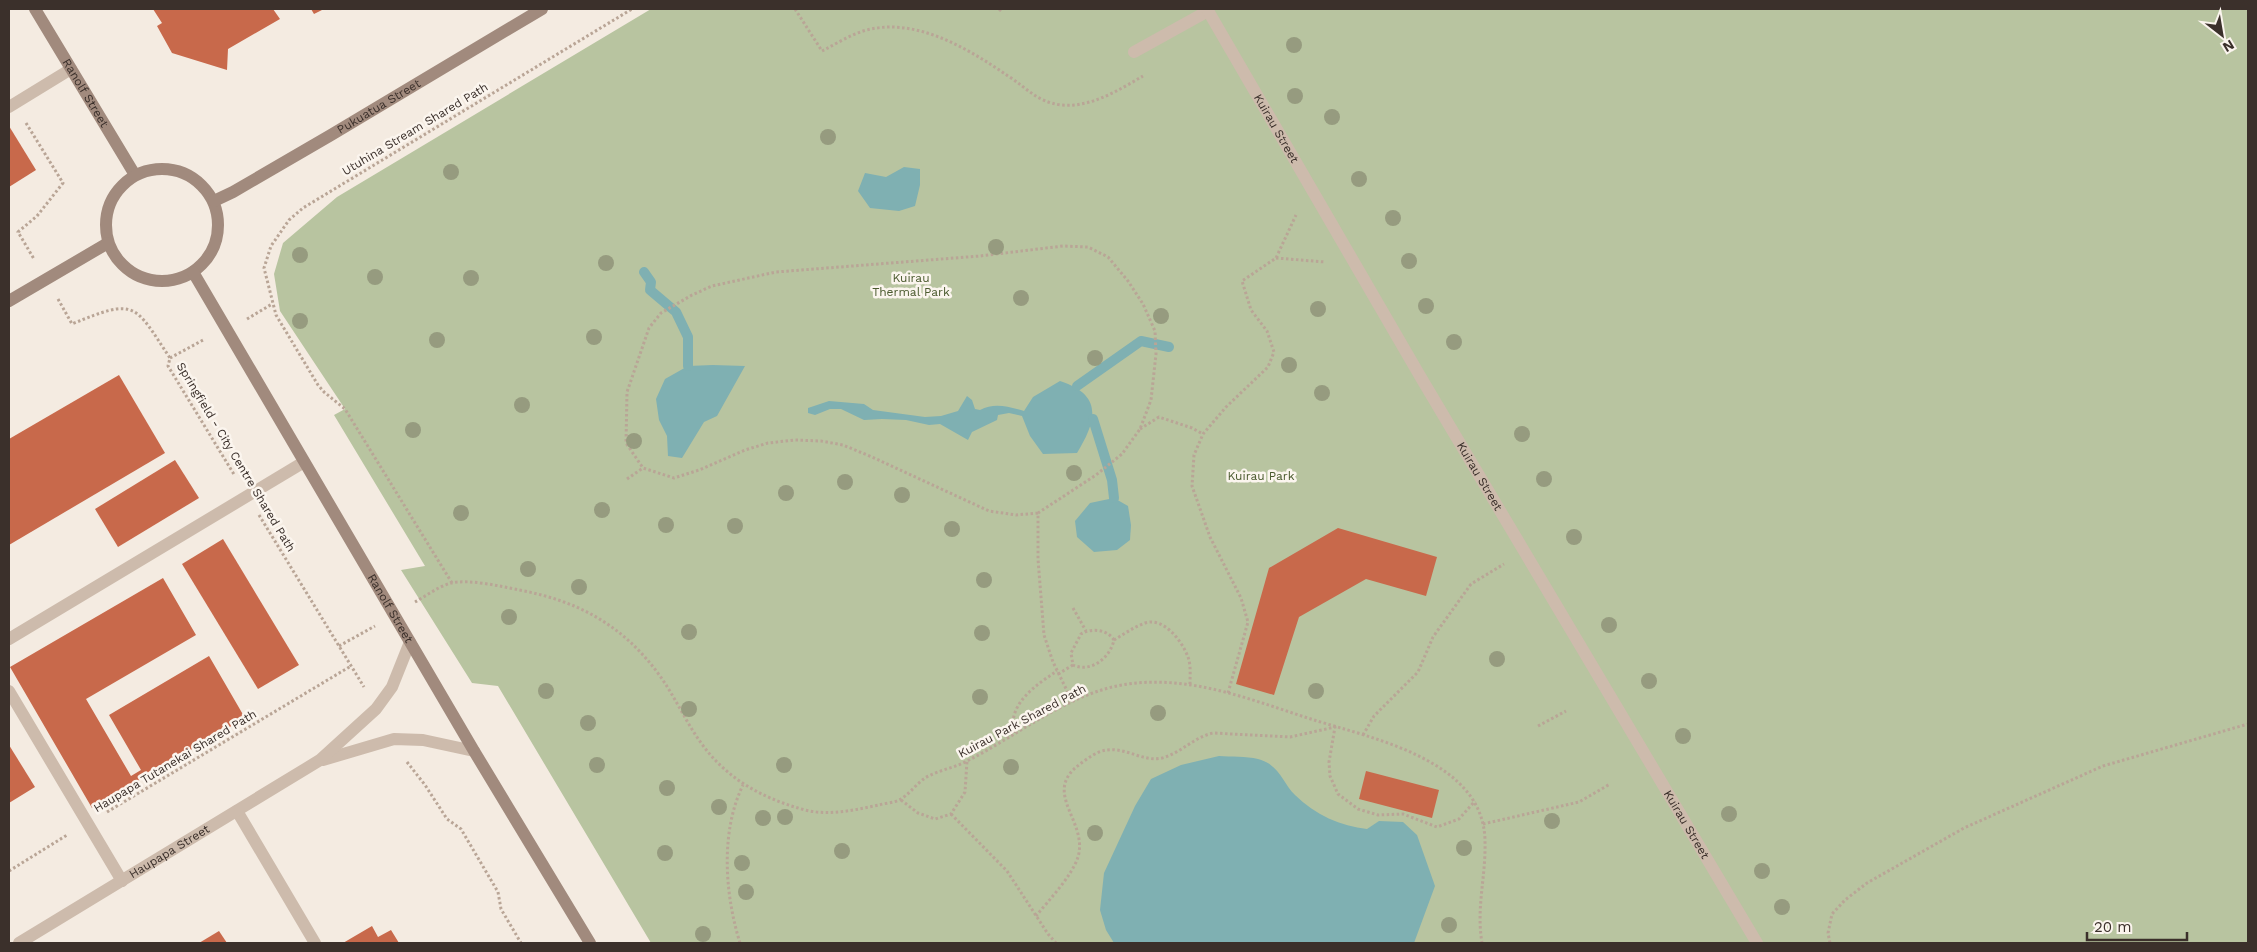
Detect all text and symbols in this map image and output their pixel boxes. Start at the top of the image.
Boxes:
north arrow [2197,10,2247,60]
text: N [2220,37,2237,56]
street label: Ranolf Street [60,56,112,130]
street label: Pukuatua Street [334,76,423,137]
street label: Utuhina Stream Shared Path [339,80,491,178]
street label: Kuirau Street [1251,91,1302,165]
park label: Kuirau Thermal Park [872,271,950,299]
street label: Springfield - City Centre Shared Path [174,360,298,554]
street label: Kuirau Street [1454,439,1505,513]
park label: Kuirau Park [1228,469,1295,483]
street label: Ranolf Street [365,571,416,645]
street label: Kuirau Park Shared Path [956,681,1088,761]
street label: Haupapa Tutanekai Shared Path [91,707,259,815]
street label: Kuirau Street [1661,788,1712,861]
street label: Haupapa Street [127,822,212,881]
scale bar [2087,910,2187,942]
text: 20 m [2094,918,2132,936]

